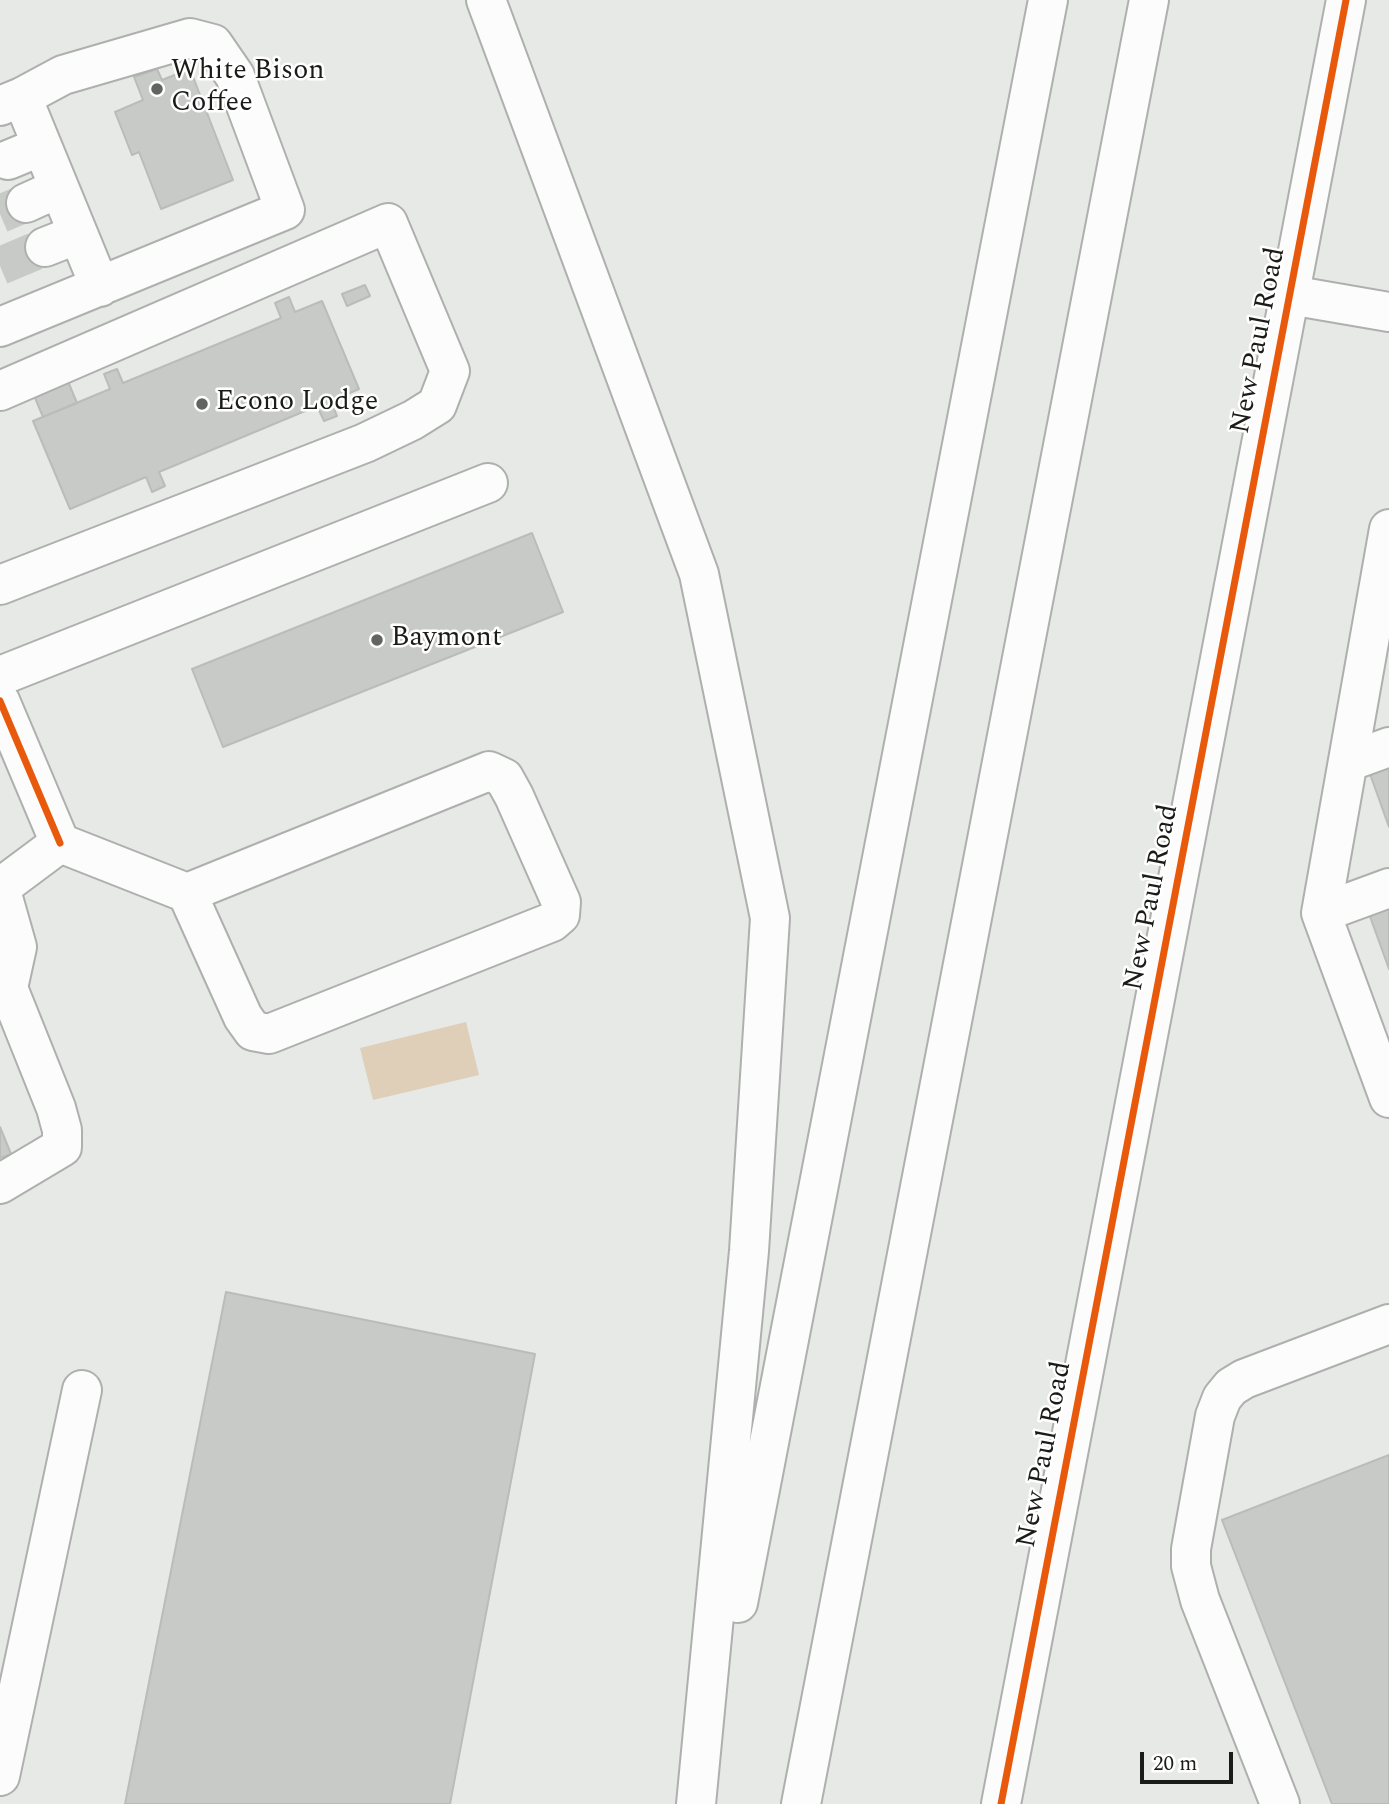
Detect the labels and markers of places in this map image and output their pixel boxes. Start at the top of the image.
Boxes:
place label: White Bison Coffee [171,56,325,122]
marker: White Bison Coffee [149,81,165,97]
place label: Econo Lodge [216,387,378,421]
marker: Econo Lodge [194,396,210,412]
place label: Baymont [391,623,502,657]
marker: Baymont [369,632,385,648]

